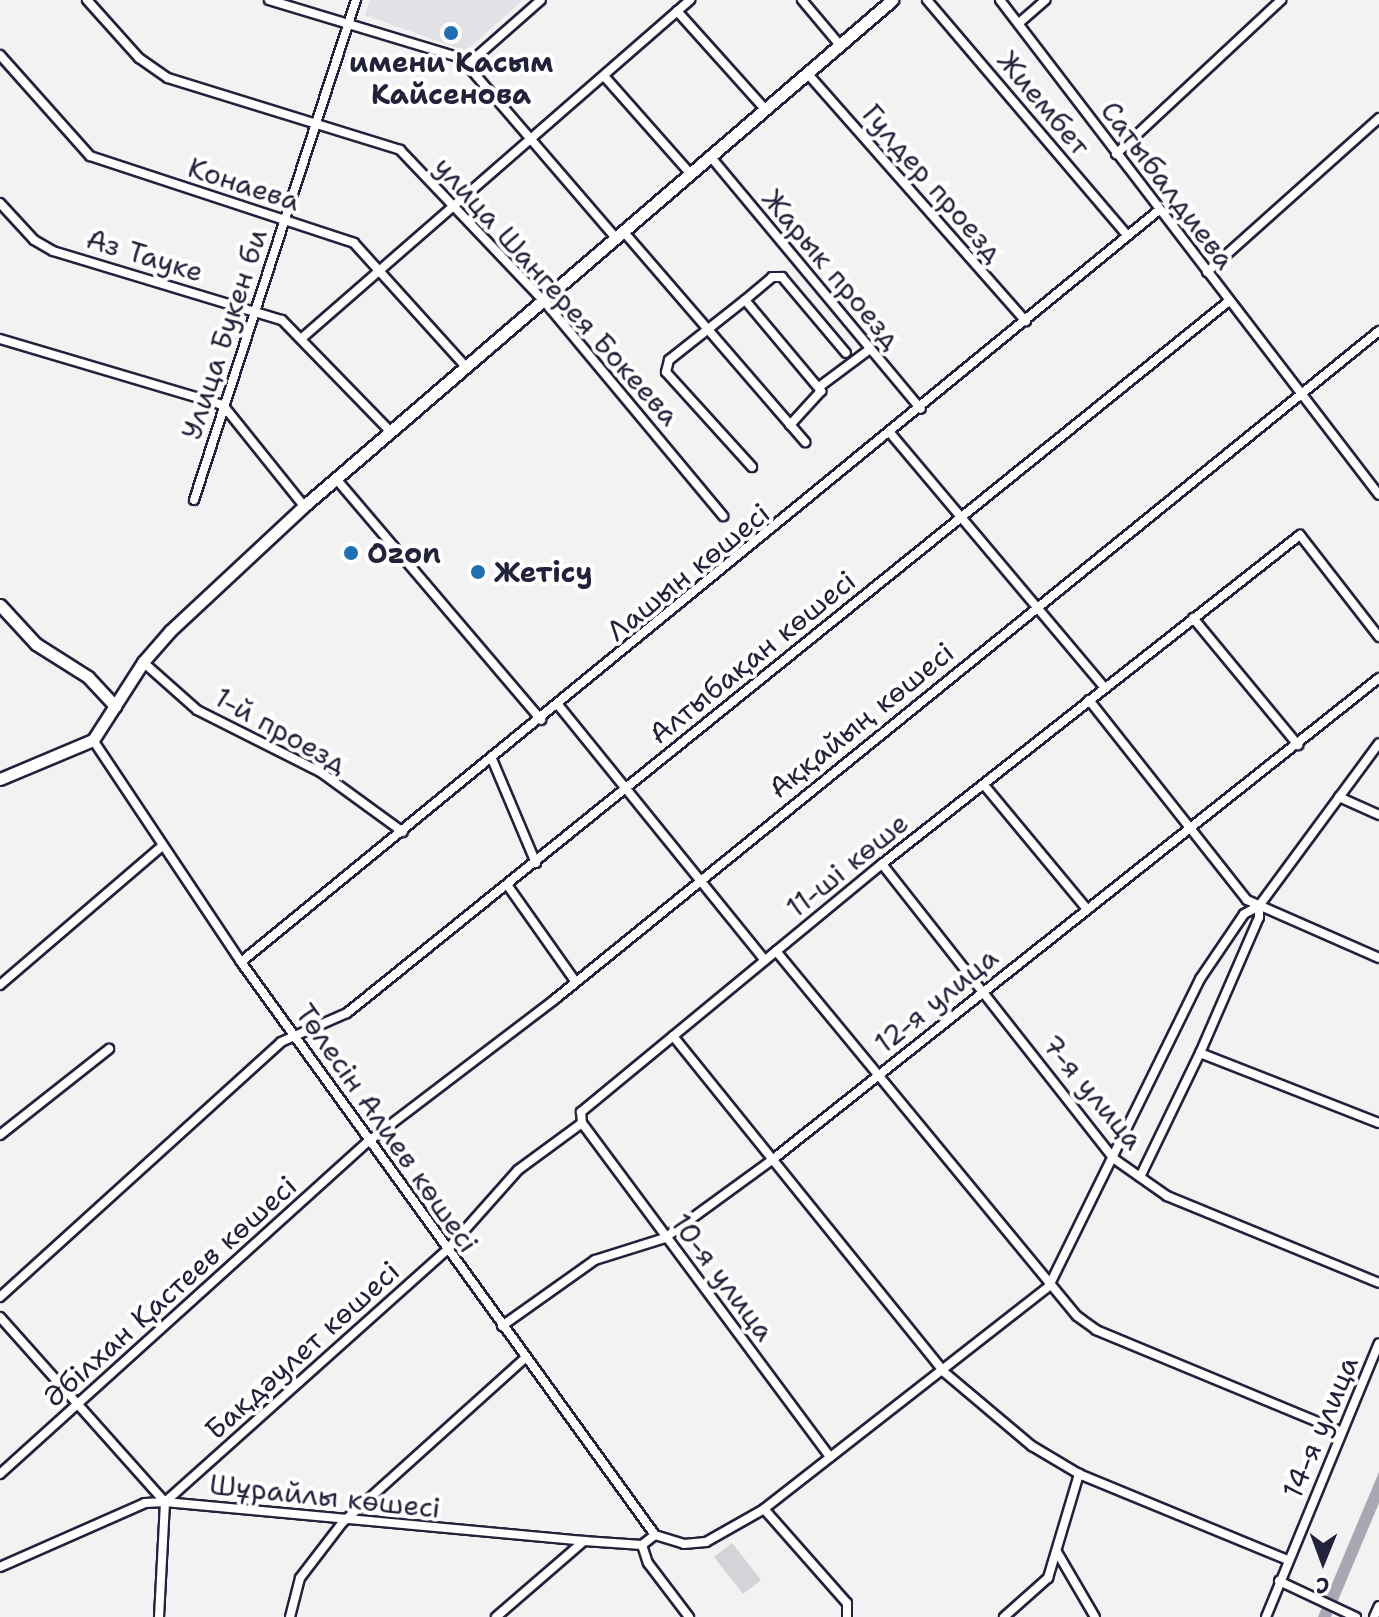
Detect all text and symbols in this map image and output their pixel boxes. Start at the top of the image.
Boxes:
marker: имени Касым Кайсенова [442,24,460,42]
street label: Жиембет [991,44,1097,162]
place label: имени Касым Кайсенова [349,45,553,111]
street label: Сатыбалдиева [1094,94,1242,276]
street label: Гулдер проезд [855,97,1011,269]
street label: Конаева [184,150,304,218]
street label: улица Шангерея Бокеева [427,150,687,432]
street label: Жарык проезд [755,182,909,356]
street label: Аз Тауке [83,221,207,289]
street label: Улица Букен би [174,224,274,444]
street label: Лашын көшесі [600,496,776,648]
place label: Ozon [367,536,441,570]
marker: Ozon [342,544,360,562]
place label: Жетісу [494,555,593,589]
marker: Жетісу [469,563,487,581]
street label: Алтыбақан көшесі [642,563,862,751]
street label: Аққайың көшесі [762,635,960,805]
street label: 1-й проезд [209,680,353,780]
street label: 11-ші көше [779,806,915,924]
street label: 12-я улица [868,940,1004,1060]
street label: Төлесін Алиев көшесі [288,997,486,1259]
street label: 7-я улица [1035,1028,1151,1156]
street label: Әбілхан Қастеев көшесi [37,1169,303,1413]
street label: 10-я улица [664,1207,782,1347]
street label: Бақдәулет көшесi [198,1254,406,1446]
street label: 14-я улица [1275,1351,1365,1503]
street label: Шұрайлы көшесі [208,1467,442,1525]
north arrow [1283,1521,1363,1601]
text: С [1316,1571,1330,1600]

